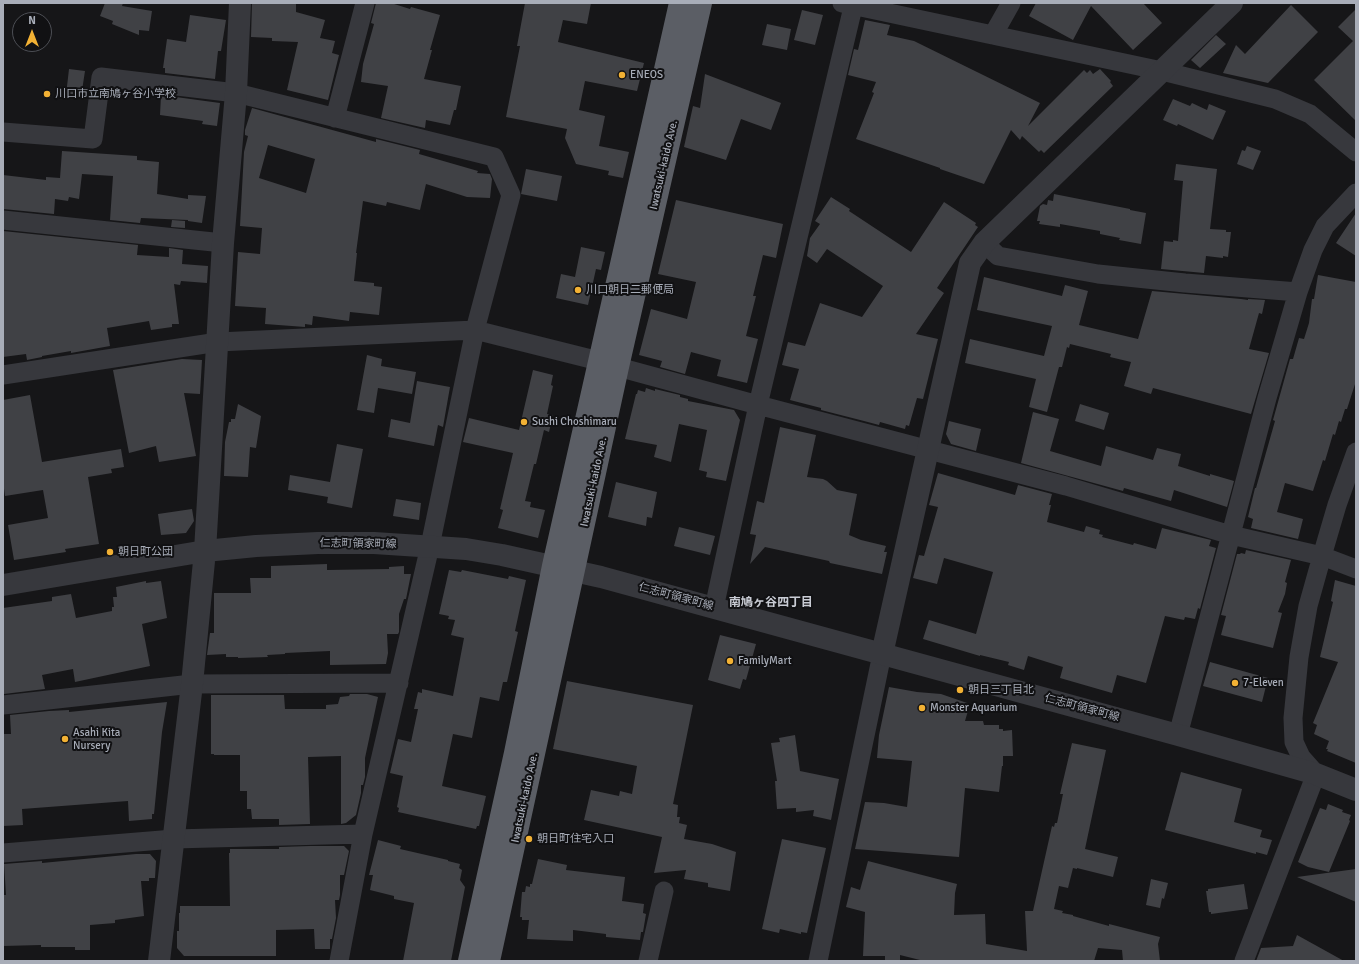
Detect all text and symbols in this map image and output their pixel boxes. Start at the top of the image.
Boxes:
north arrow [12,12,52,52]
text: N [28,14,36,27]
place label: ENEOS [630,68,663,82]
marker: ENEOS [617,70,627,80]
place label: 川口市立南鳩ヶ谷小学校 [55,87,176,101]
marker: 川口市立南鳩ヶ谷小学校 [42,89,52,99]
street label: Iwatsuki-kaido Ave. [647,119,681,211]
place label: 川口朝日二郵便局 [586,283,674,297]
marker: 川口朝日二郵便局 [573,285,583,295]
place label: Sushi Choshimaru [532,415,617,429]
marker: Sushi Choshimaru [519,417,529,427]
street label: Iwatsuki-kaido Ave. [578,436,610,528]
street label: 仁志町領家町線 [319,537,397,551]
place label: 朝日町公団 [118,545,173,559]
marker: 朝日町公団 [105,547,115,557]
street label: 仁志町領家町線 [637,581,715,613]
district label: 南鳩ヶ谷四丁目 [729,596,813,610]
place label: FamilyMart [738,654,792,668]
marker: FamilyMart [725,656,735,666]
place label: 7-Eleven [1243,676,1284,690]
marker: 7-Eleven [1230,678,1240,688]
place label: 朝日三丁目北 [968,683,1034,697]
marker: 朝日三丁目北 [955,685,965,695]
street label: 仁志町領家町線 [1043,692,1121,724]
place label: Monster Aquarium [930,701,1017,715]
marker: Monster Aquarium [917,703,927,713]
place label: Asahi Kita Nursery [73,726,120,752]
marker: Asahi Kita Nursery [60,734,70,744]
street label: Iwatsuki-kaido Ave. [509,752,541,844]
place label: 朝日町住宅入口 [537,832,614,846]
marker: 朝日町住宅入口 [524,834,534,844]

